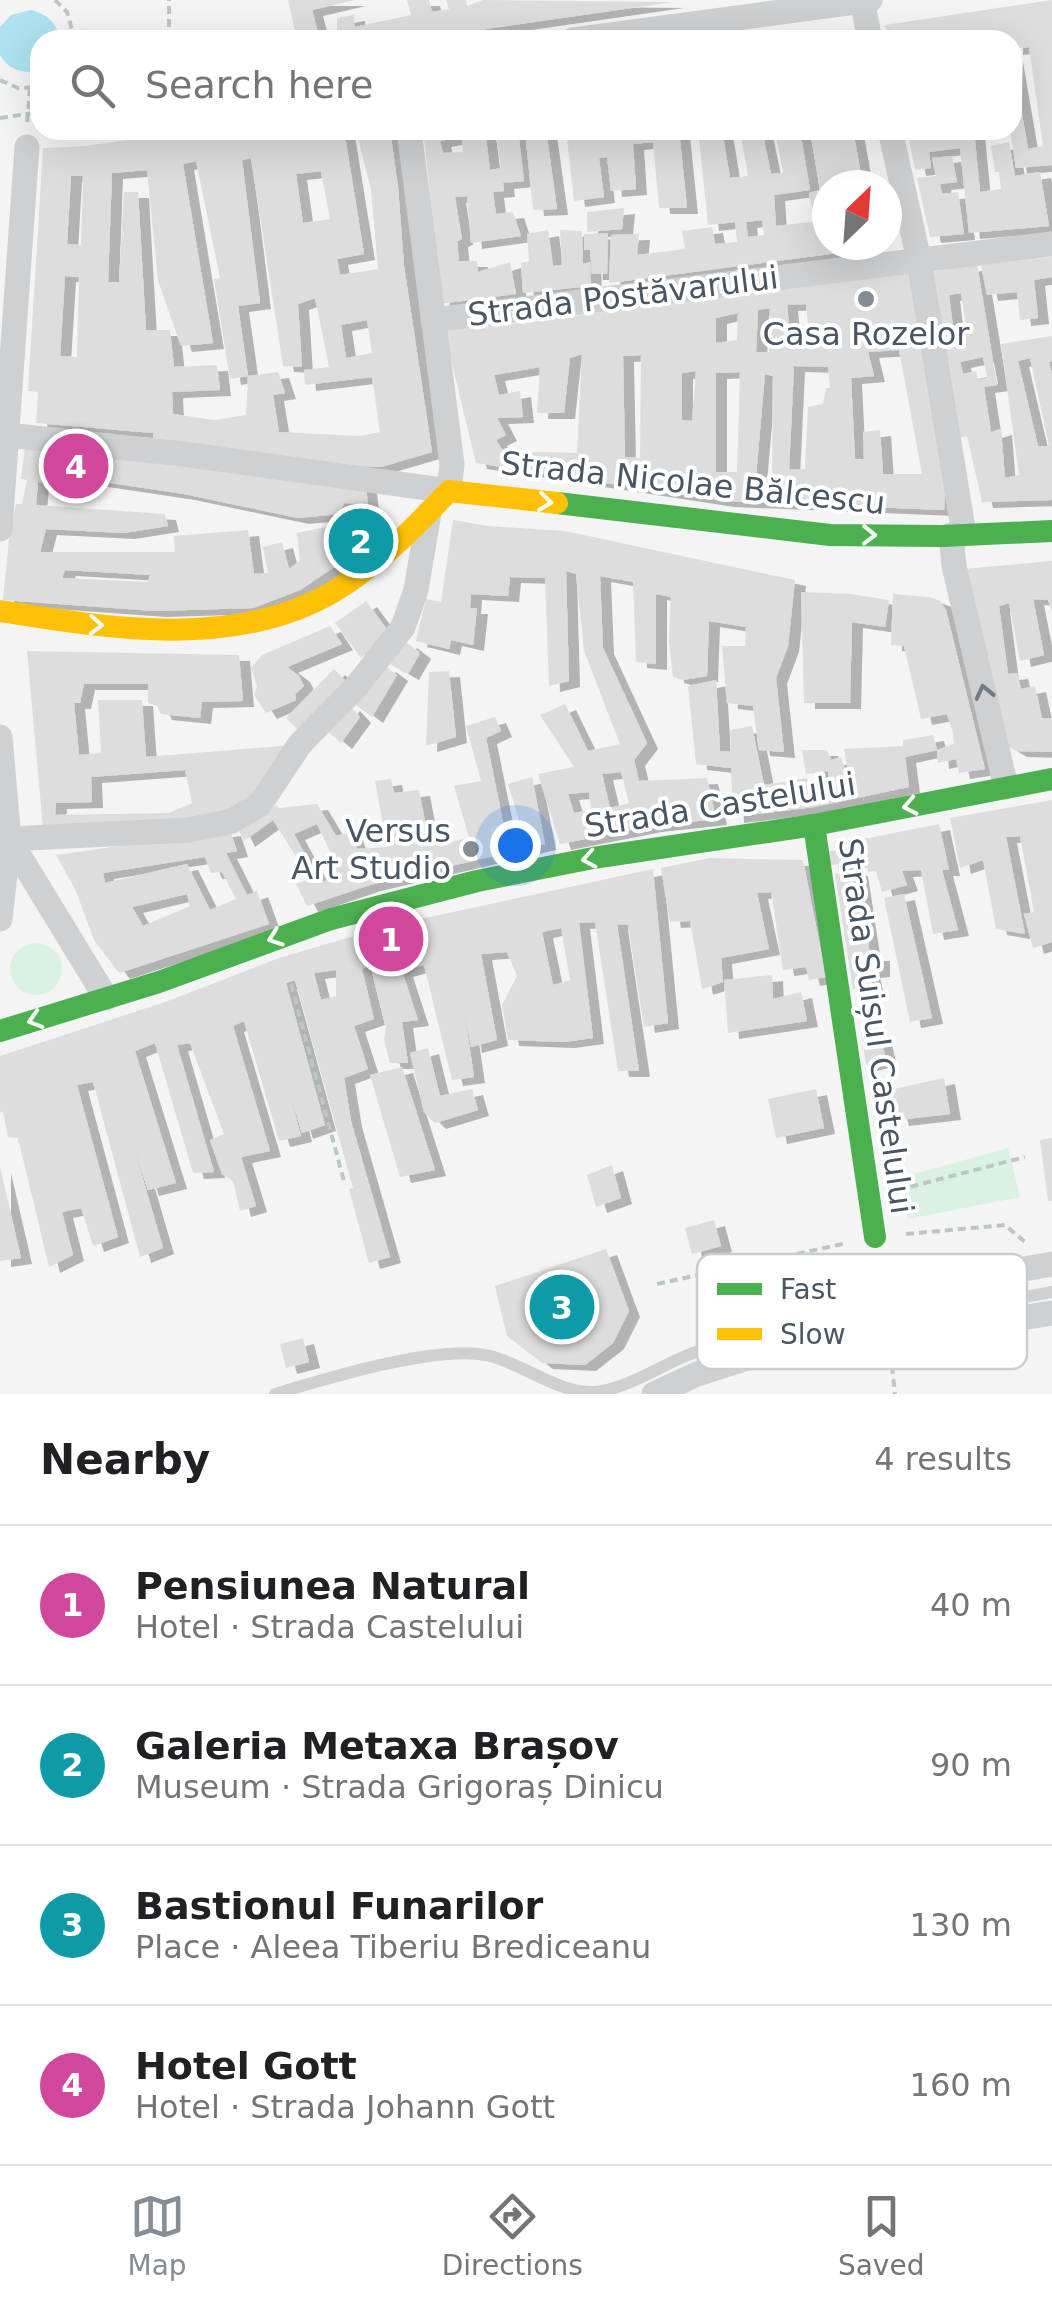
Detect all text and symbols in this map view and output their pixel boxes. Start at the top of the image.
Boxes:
search box [30,30,1022,140]
icon: search [65,58,120,113]
text: Search here [145,63,373,107]
north arrow [812,170,902,260]
street label: Strada Postăvarului [466,258,780,334]
marker: Casa Rozelor [855,288,877,310]
place label: Casa Rozelor [763,315,970,353]
pin: 4 [44,428,108,504]
street label: Strada Nicolae Bălcescu [499,444,887,522]
one-way arrow [538,491,554,512]
pin: 2 [328,504,394,578]
one-way arrow [862,524,877,546]
one-way arrow [89,614,105,635]
one-way arrow [975,684,996,701]
street label: Strada Castelului [582,765,858,845]
one-way arrow [902,794,919,815]
place label: Versus Art Studio [291,812,451,887]
your location [490,820,541,871]
street label: Strada Suișul Castelului [831,836,921,1216]
marker: Versus Art Studio [460,838,482,860]
one-way arrow [581,848,598,869]
pin: 1 [358,902,424,976]
one-way arrow [267,926,284,947]
one-way arrow [27,1008,44,1029]
legend [697,1254,1027,1369]
pin: 3 [530,1270,594,1344]
text: Fast [780,1273,836,1306]
text: Slow [780,1318,846,1351]
text: Nearby [40,1435,210,1484]
text: 4 results [874,1440,1012,1478]
text: Pensiunea Natural [135,1564,530,1608]
text: 1 [61,1586,84,1624]
text: 40 m [930,1586,1012,1624]
text: Hotel · Strada Castelului [135,1608,524,1646]
text: Galeria Metaxa Brașov [135,1724,619,1768]
text: 2 [61,1746,84,1784]
text: 90 m [930,1746,1012,1784]
text: Museum · Strada Grigoraș Dinicu [135,1768,664,1806]
text: Bastionul Funarilor [135,1884,543,1928]
text: 3 [61,1906,84,1944]
text: 130 m [910,1906,1012,1944]
text: Place · Aleea Tiberiu Brediceanu [135,1928,651,1966]
text: Hotel Gott [135,2044,357,2088]
text: 4 [61,2066,84,2104]
text: 160 m [910,2066,1012,2104]
text: Hotel · Strada Johann Gott [135,2088,555,2126]
tab: Map [128,2189,187,2282]
tab: Directions [442,2189,583,2282]
tab: Saved [838,2189,924,2282]

